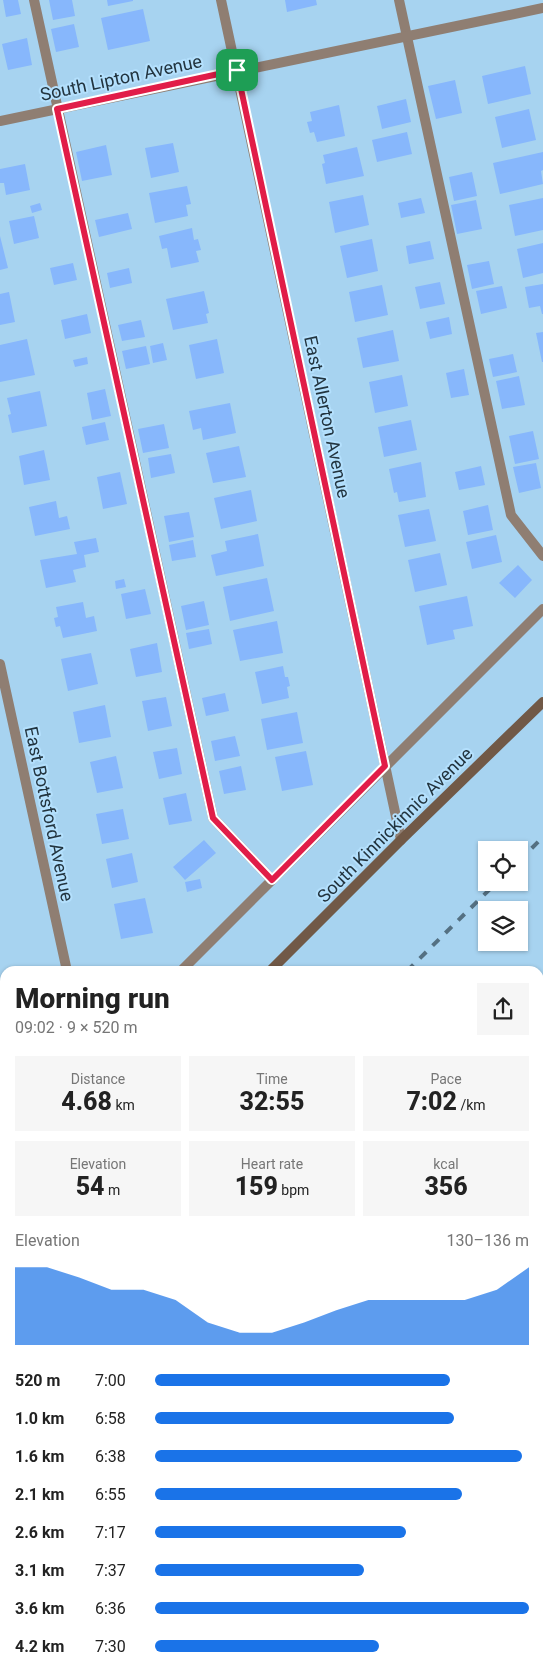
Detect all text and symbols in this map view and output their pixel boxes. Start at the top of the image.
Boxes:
pin [216,49,258,91]
street label: South Lipton Avenue [38,50,204,105]
icon: arrive [223,56,251,84]
street label: East Allerton Avenue [300,334,355,500]
street label: East Bottsford Avenue [21,725,78,903]
street label: South Kinnickinnic Avenue [313,743,477,907]
map controls [478,841,528,951]
button: locate [478,841,528,891]
button: layers [478,901,528,951]
text: Morning run [15,982,170,1015]
button: share [477,983,529,1035]
text: 09:02 · 9 × 520 m [15,1018,137,1037]
text: Distance [71,1071,125,1087]
text: Time [256,1071,288,1087]
text: Pace [430,1071,462,1087]
text: 4.68 [61,1087,112,1116]
text: 32:55 [240,1087,304,1116]
text: 7:02 [406,1087,457,1116]
text: km [112,1097,135,1113]
text: /km [457,1097,486,1113]
text: Elevation [70,1156,126,1172]
text: Heart rate [241,1156,303,1172]
text: kcal [433,1156,459,1172]
text: 54 [76,1172,105,1201]
text: 159 [235,1172,278,1201]
text: 356 [424,1172,468,1201]
text: m [105,1182,120,1198]
text: bpm [278,1182,309,1198]
text: Elevation [15,1231,80,1250]
text: 130–136 m [447,1231,529,1250]
text: 520 m [15,1371,60,1390]
text: 7:00 [95,1371,126,1390]
text: 1.0 km [15,1409,64,1428]
text: 6:58 [95,1409,126,1428]
text: 1.6 km [15,1447,64,1466]
text: 6:38 [95,1447,126,1466]
text: 2.1 km [15,1485,64,1504]
text: 6:55 [95,1485,126,1504]
text: 2.6 km [15,1523,64,1542]
text: 7:17 [95,1523,126,1542]
text: 3.1 km [15,1561,64,1580]
text: 7:37 [95,1561,126,1580]
text: 3.6 km [15,1599,64,1618]
text: 6:36 [95,1599,126,1618]
text: 4.2 km [15,1637,64,1656]
text: 7:30 [95,1637,126,1656]

